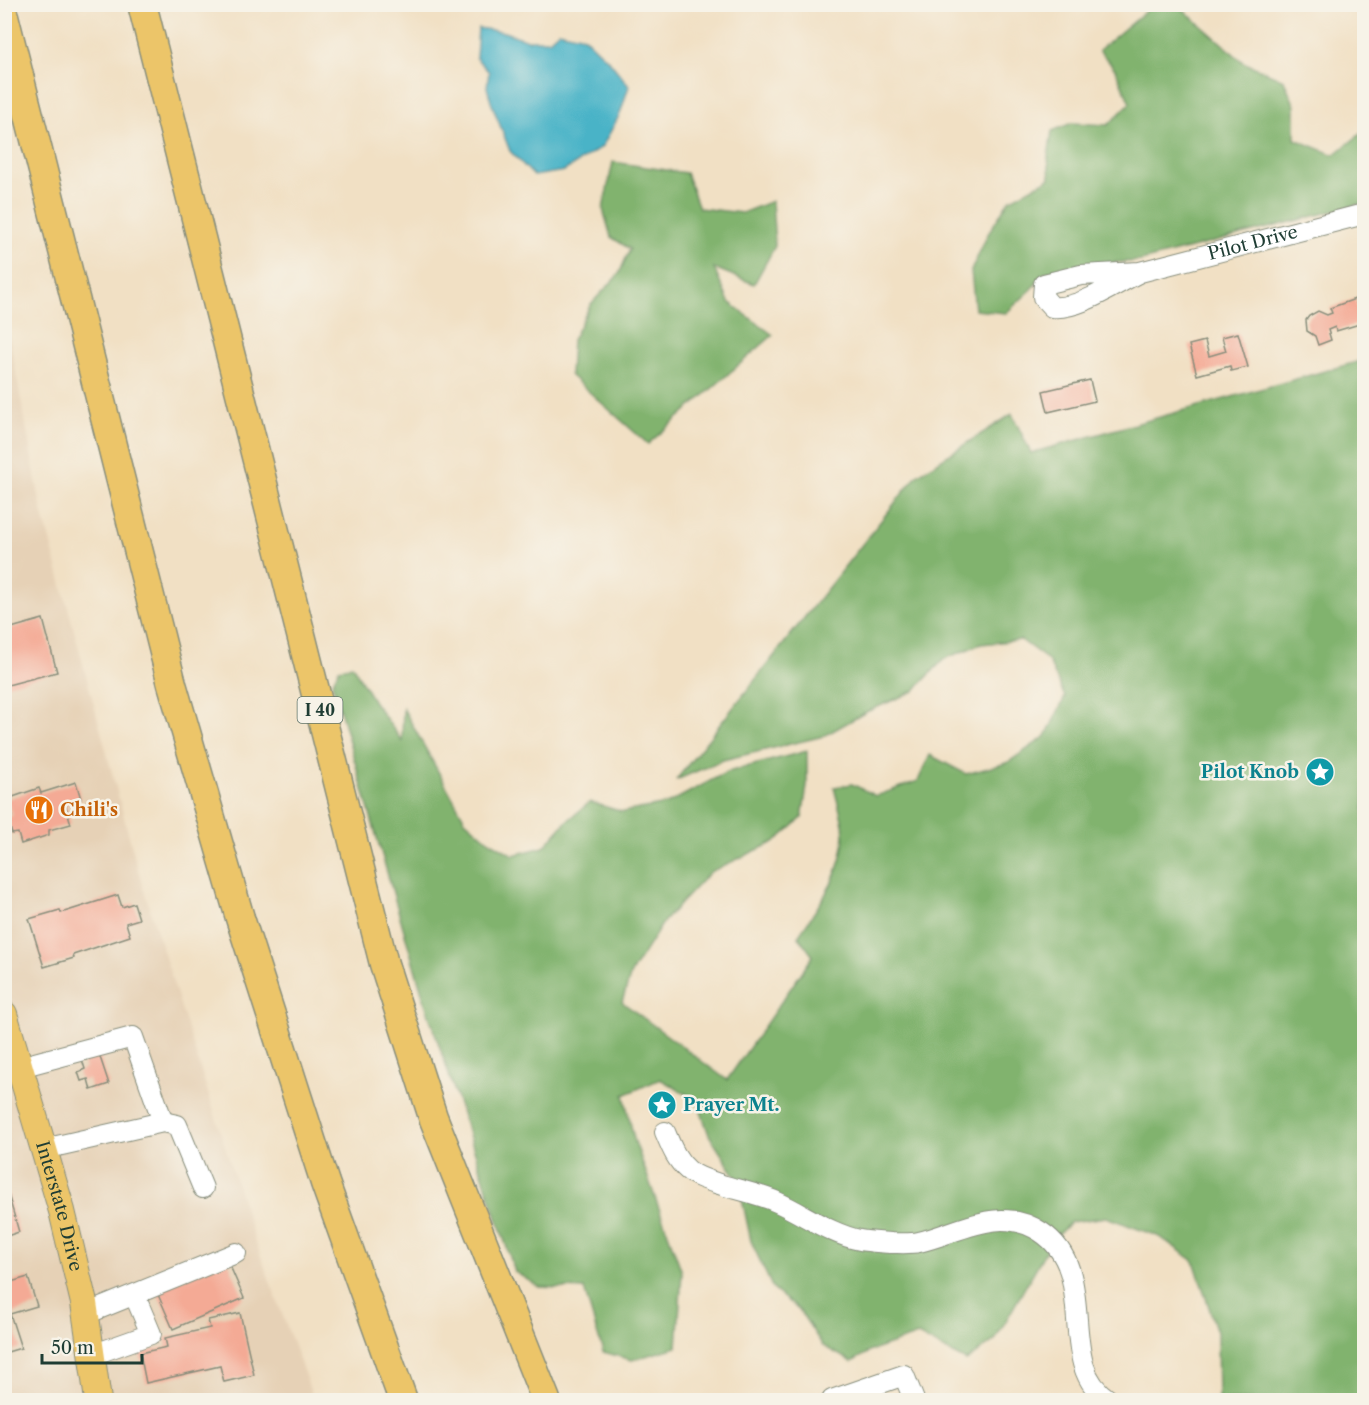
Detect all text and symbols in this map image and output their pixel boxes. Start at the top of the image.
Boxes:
street label: Pilot Drive [1206,221,1300,265]
road number: I 40 [298,697,342,723]
place icon: Pilot Knob [1304,756,1336,788]
place label: Pilot Knob [1201,761,1299,783]
restaurant icon: Chili's [23,794,55,826]
place label: Chili's [60,799,118,821]
place icon: Prayer Mt. [646,1089,678,1121]
place label: Prayer Mt. [683,1094,780,1116]
street label: Interstate Drive [31,1139,87,1273]
scale bar [42,1327,142,1365]
text: 50 m [51,1337,94,1359]

